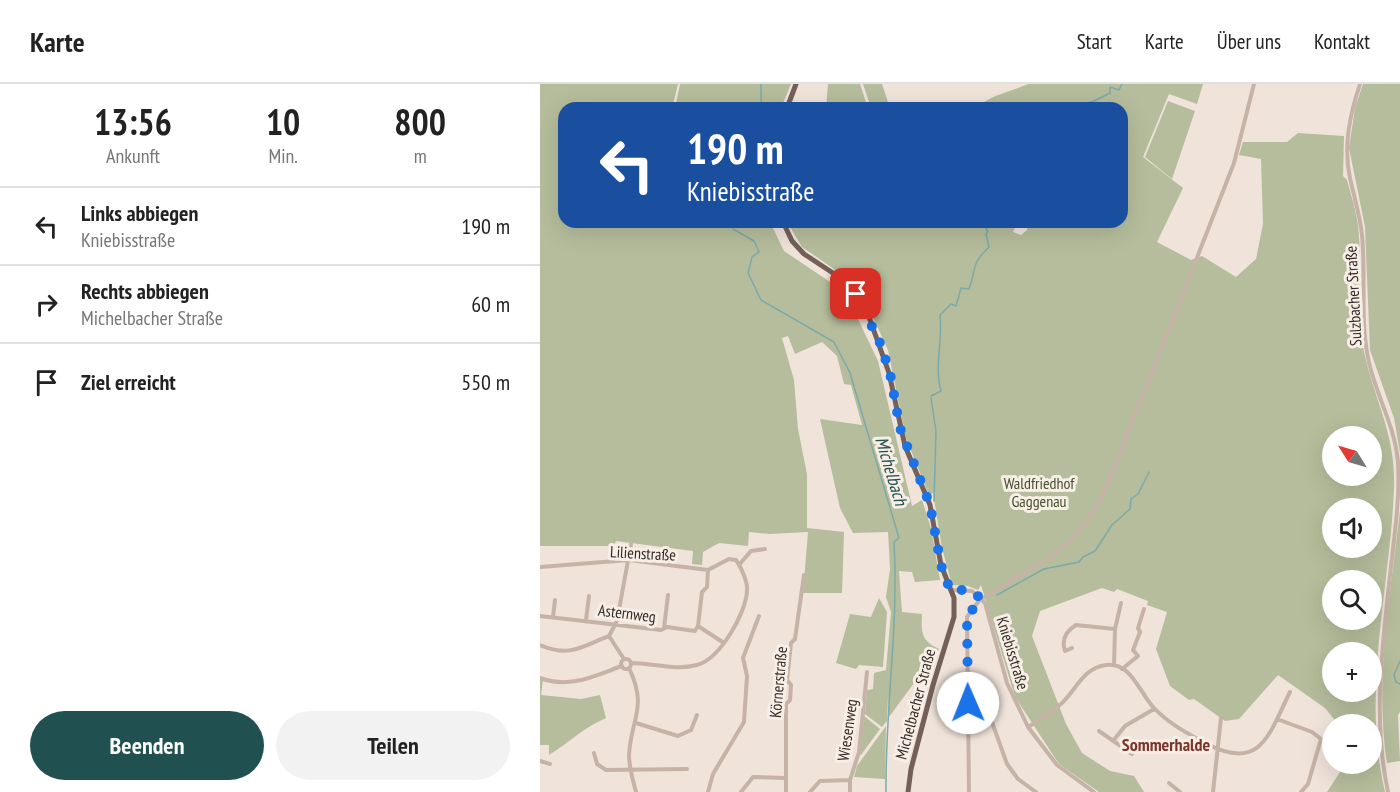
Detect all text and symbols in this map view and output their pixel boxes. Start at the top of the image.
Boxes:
text: Karte [30,23,85,60]
text: Start [1077,28,1112,55]
text: Karte [1145,28,1184,55]
text: Über uns [1217,28,1281,55]
text: Kontakt [1314,28,1370,55]
text: 13:56 [94,98,172,145]
text: 10 [266,98,300,145]
text: 800 [394,98,446,145]
text: 190 m [687,121,784,176]
icon: left [588,126,666,204]
text: Ankunft [106,143,160,169]
text: Min. [268,143,298,169]
text: m [414,143,427,169]
text: Kniebisstraße [687,174,814,208]
text: Links abbiegen [81,199,198,227]
icon: left [30,210,63,243]
text: 190 m [461,212,510,240]
text: Kniebisstraße [81,227,175,253]
street label: Sulzbacher Straße [1340,245,1366,347]
pin [830,268,881,319]
text: Rechts abbiegen [81,277,209,305]
icon: arrive [839,277,872,310]
icon: right [30,288,63,321]
text: 60 m [471,290,510,318]
text: Michelbacher Straße [81,305,223,331]
icon: arrive [30,366,63,399]
text: Ziel erreicht [81,368,176,396]
text: 550 m [461,368,510,396]
north arrow [1322,426,1382,486]
map controls [1322,426,1382,774]
water label: Michelbach [870,434,913,509]
park label: Waldfriedhof Gaggenau [1004,473,1075,511]
button: sound [1322,498,1382,558]
street label: Lilienstraße [610,541,676,565]
button: search [1322,570,1382,630]
street label: Asternweg [597,600,657,626]
street label: Kniebisstraße [992,614,1034,692]
button: + [1322,642,1382,702]
street label: Körnerstraße [765,645,791,719]
street label: Michelbacher Straße [891,647,939,761]
position arrow [936,671,1000,735]
street label: Wiesenweg [833,698,861,762]
button: Beenden [30,711,264,780]
button: Teilen [276,711,510,780]
button: − [1322,714,1382,774]
district label: Sommerhalde [1122,733,1210,756]

